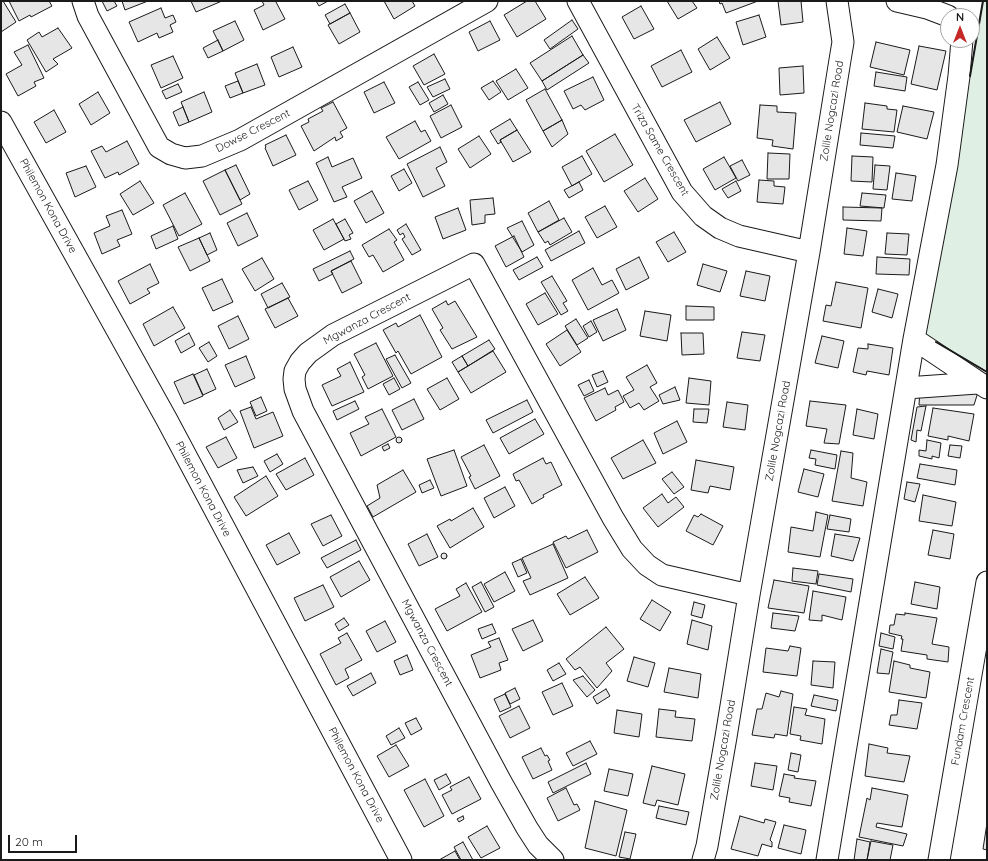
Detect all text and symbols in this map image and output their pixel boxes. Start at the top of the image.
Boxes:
north arrow [940,8,980,48]
text: N [956,10,964,24]
street label: Zolile Nogcazi Road [818,60,846,162]
street label: Triza Same Crescent [628,102,692,198]
street label: Dowse Crescent [214,107,292,155]
street label: Philemon Kona Drive [16,156,80,256]
street label: Mgwanza Crescent [321,290,413,348]
street label: Zolile Nogcazi Road [763,380,793,482]
street label: Philemon Kona Drive [172,439,234,539]
street label: Mgwanza Crescent [398,597,456,689]
street label: Fundam Crescent [949,676,977,766]
street label: Zolile Nogcazi Road [708,699,738,801]
street label: Philemon Kona Drive [325,725,387,825]
scale bar [10,827,79,853]
text: 20 m [15,834,43,849]

